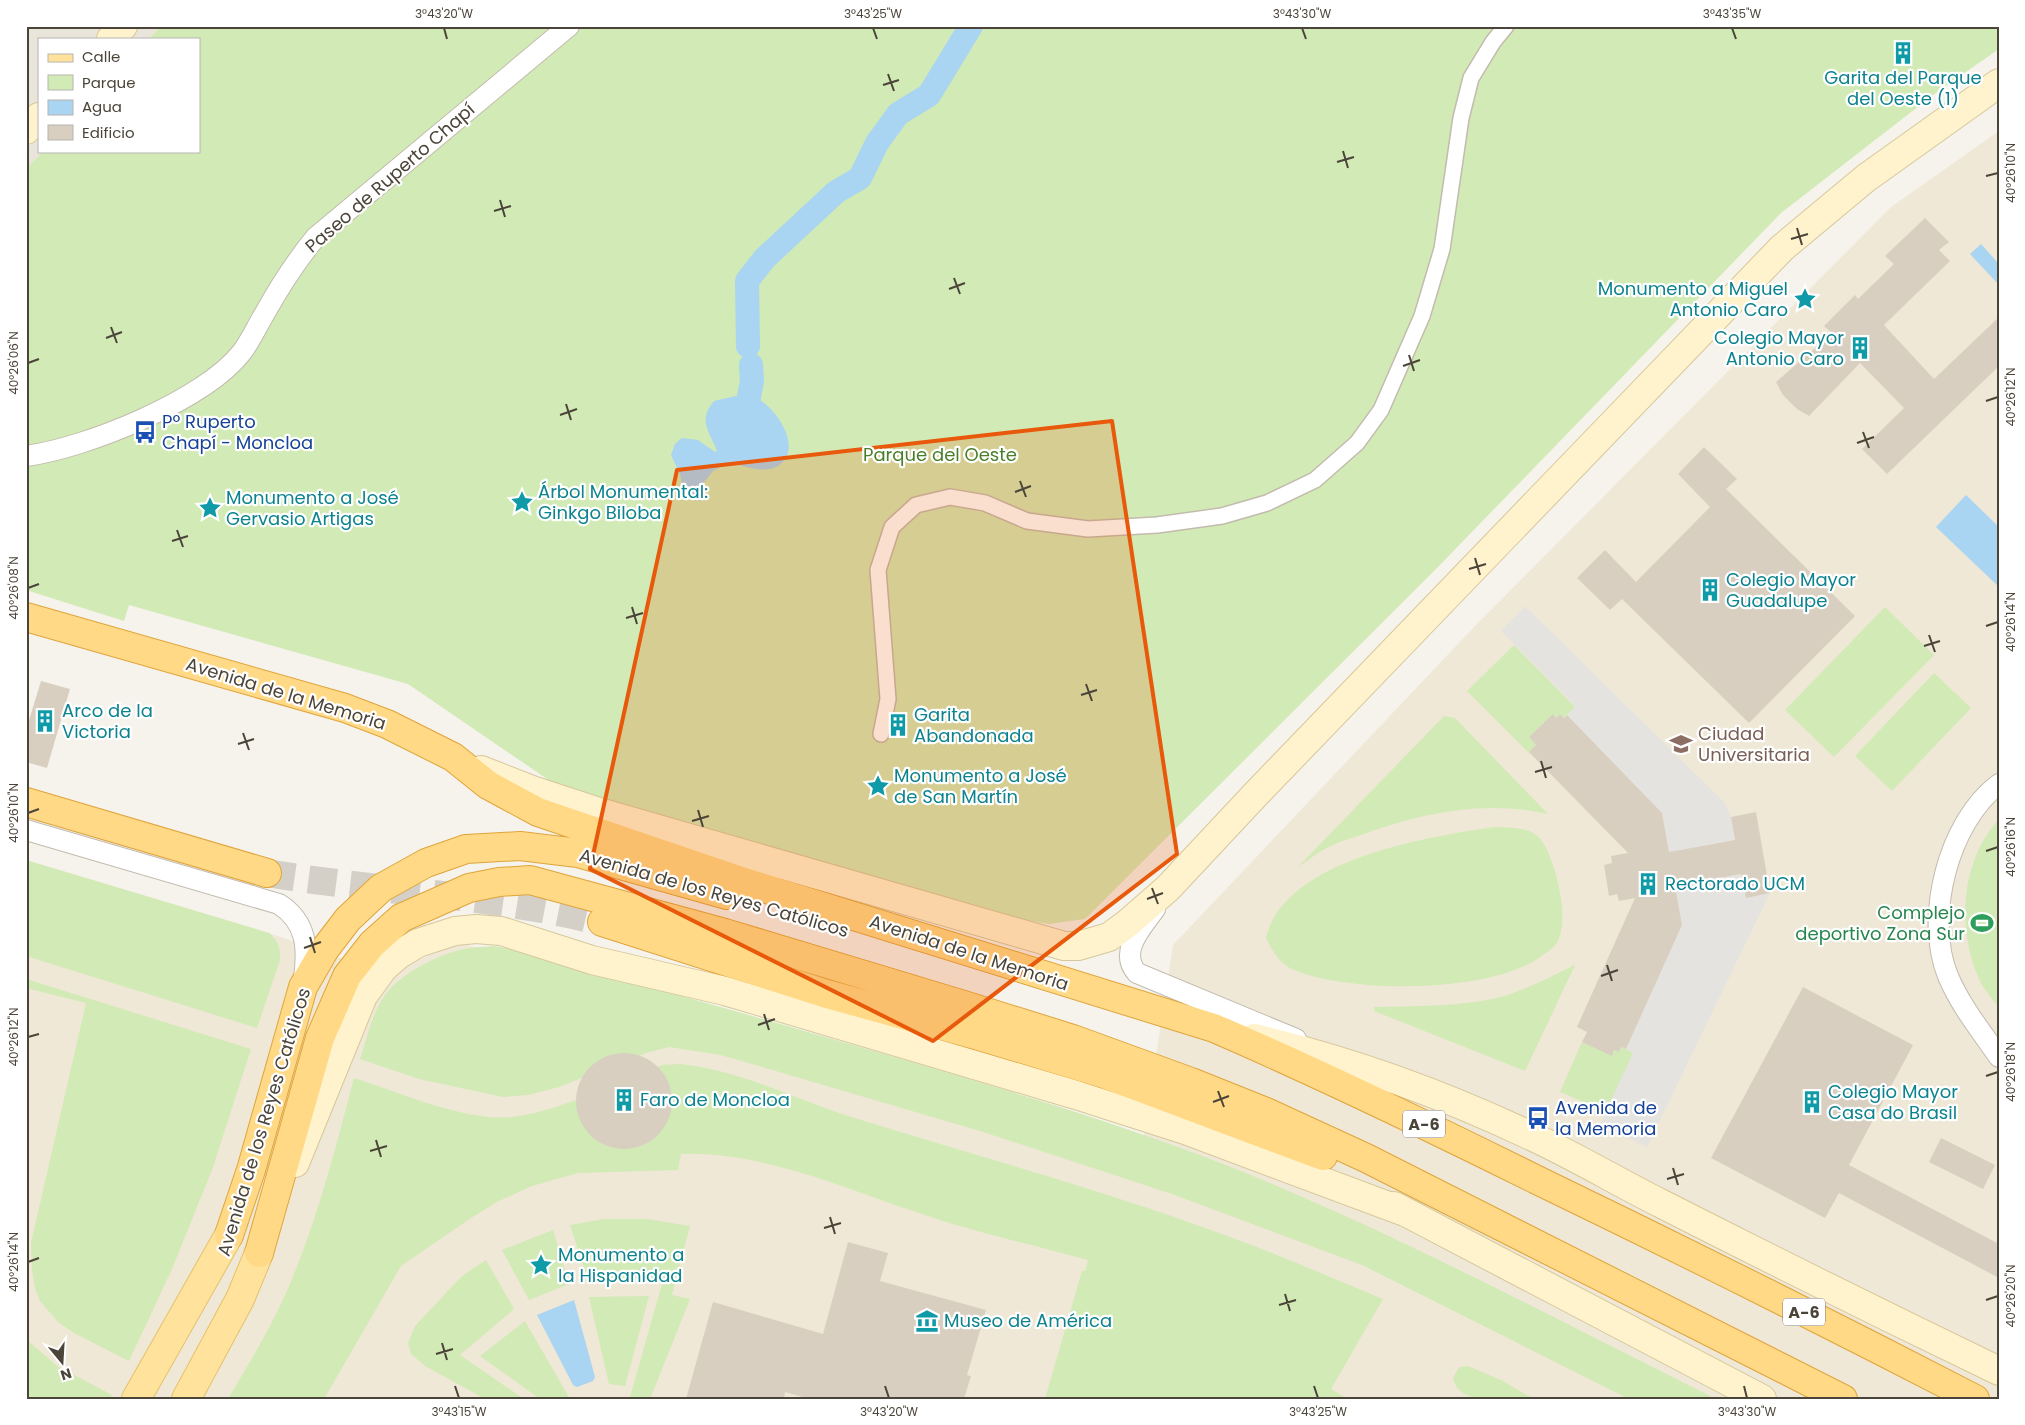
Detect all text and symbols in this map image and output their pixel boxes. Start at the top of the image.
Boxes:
text: 3°43'20"W [415,5,473,22]
text: 3°43'25"W [844,5,902,22]
text: 3°43'30"W [1273,5,1331,22]
text: 3°43'35"W [1703,5,1761,22]
legend [38,38,200,152]
building icon: Garita del Parque del Oeste (1) [1890,40,1916,66]
text: Calle [82,46,120,67]
place label: Garita del Parque del Oeste (1) [1824,65,1982,111]
text: Parque [82,72,135,93]
text: Agua [82,96,122,117]
street label: Paseo de Ruperto Chapí [300,97,480,258]
text: Edificio [82,122,135,143]
text: 40°26'10"N [2002,143,2019,203]
place label: Monumento a Miguel Antonio Caro [1598,276,1788,322]
place icon: Monumento a Miguel Antonio Caro [1792,286,1818,312]
place label: Colegio Mayor Antonio Caro [1714,325,1844,371]
text: 40°26'06"N [5,331,22,395]
building icon: Colegio Mayor Antonio Caro [1847,335,1873,361]
text: 40°26'12"N [2002,367,2019,427]
place label: Pº Ruperto Chapí - Moncloa [162,409,313,455]
bus stop icon: Pº Ruperto Chapí - Moncloa [132,419,158,445]
park label: Parque del Oeste [863,442,1017,467]
place label: Árbol Monumental: Ginkgo Biloba [538,479,708,525]
place label: Monumento a José Gervasio Artigas [226,485,399,531]
place icon: Árbol Monumental: Ginkgo Biloba [509,489,535,515]
place icon: Monumento a José Gervasio Artigas [197,495,223,521]
text: 40°26'08"N [5,556,22,620]
place label: Colegio Mayor Guadalupe [1726,567,1856,613]
building icon: Colegio Mayor Guadalupe [1697,577,1723,603]
text: 40°26'14"N [2002,592,2019,652]
street label: Avenida de la Memoria [183,651,389,736]
place label: Arco de la Victoria [62,698,153,744]
place label: Garita Abandonada [914,702,1034,748]
building icon: Arco de la Victoria [32,708,58,734]
building icon: Garita Abandonada [885,712,911,738]
place label: Ciudad Universitaria [1698,721,1810,767]
school or university icon: Ciudad Universitaria [1668,731,1694,757]
place label: Monumento a José de San Martín [894,763,1067,809]
place icon: Monumento a José de San Martín [865,773,891,799]
text: 40°26'10"N [5,783,22,843]
text: 40°26'16"N [2002,817,2019,877]
street label: Avenida de los Reyes Católicos [576,842,852,943]
building icon: Rectorado UCM [1635,871,1661,897]
place label: Rectorado UCM [1665,871,1805,896]
place label: Complejo deportivo Zona Sur [1795,900,1965,946]
street label: Avenida de la Memoria [866,908,1072,997]
sports icon: Complejo deportivo Zona Sur [1969,910,1995,936]
street label: Avenida de los Reyes Católicos [211,985,316,1259]
text: 40°26'12"N [5,1007,22,1067]
text: 40°26'18"N [2002,1042,2019,1102]
place label: Colegio Mayor Casa do Brasil [1828,1079,1958,1125]
building icon: Faro de Moncloa [611,1087,637,1113]
place label: Faro de Moncloa [640,1087,790,1112]
building icon: Colegio Mayor Casa do Brasil [1799,1089,1825,1115]
place label: Avenida de la Memoria [1555,1095,1657,1141]
bus stop icon: Avenida de la Memoria [1525,1105,1551,1131]
road number: A-6 [1403,1110,1445,1138]
text: 40°26'14"N [5,1232,22,1292]
place label: Monumento a la Hispanidad [558,1242,684,1288]
place icon: Monumento a la Hispanidad [528,1252,554,1278]
text: 40°26'20"N [2002,1265,2019,1327]
road number: A-6 [1783,1298,1825,1325]
museum icon: Museo de América [914,1308,940,1334]
place label: Museo de América [944,1308,1112,1333]
north arrow [38,1338,88,1388]
text: N [58,1363,74,1386]
text: 3°43'15"W [431,1403,487,1420]
text: 3°43'20"W [860,1403,918,1420]
text: 3°43'25"W [1289,1403,1347,1420]
text: 3°43'30"W [1718,1403,1776,1420]

